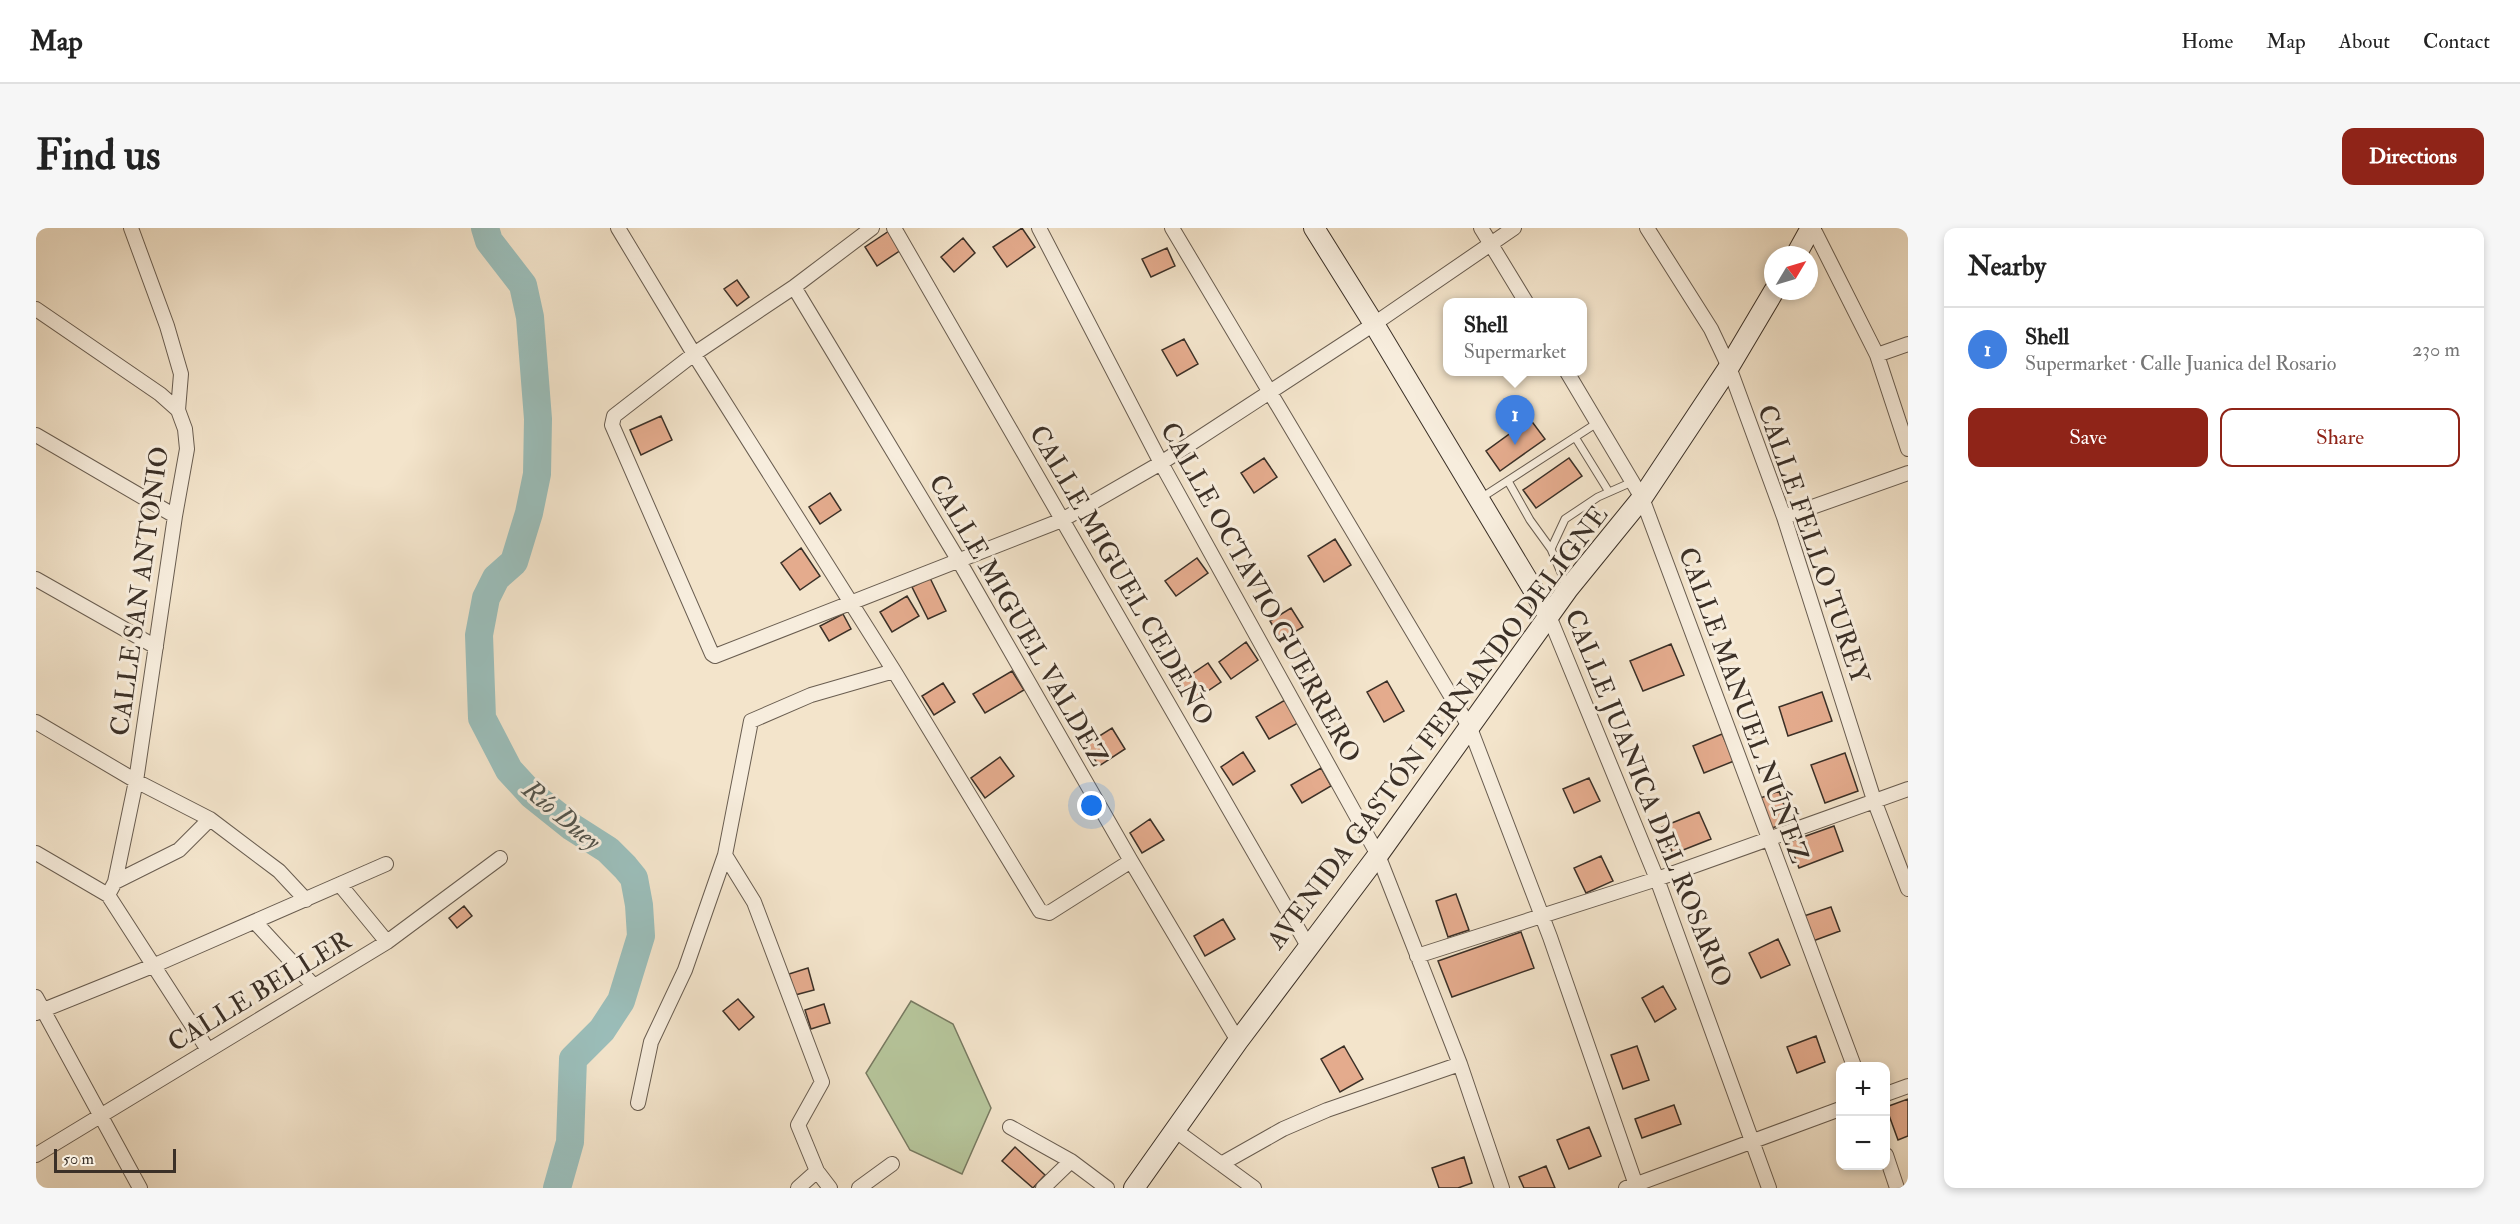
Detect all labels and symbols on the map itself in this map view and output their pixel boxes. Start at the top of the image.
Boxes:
north arrow [1764,246,1818,300]
pin: 1 [1496,396,1534,445]
street label: CALLE FELLO TUREY [1750,401,1876,689]
street label: CALLE OCTAVIO GUERRERO [1153,417,1367,768]
street label: CALLE MIGUEL CEDEÑO [1022,419,1222,731]
street label: CALLE SAN ANTONIO [104,444,176,738]
street label: CALLE MIGUEL VALDEZ [921,469,1115,772]
street label: AVENIDA GASTÓN FERNANDO DELIGNE [1258,498,1615,956]
street label: CALLE MANUEL NÚÑEZ [1671,542,1817,868]
street label: CALLE JUANICA DEL ROSARIO [1557,605,1739,992]
water label: Río Duey [515,772,608,858]
your location [1077,791,1106,820]
street label: CALLE BELLER [162,924,358,1059]
scale bar [54,1146,176,1174]

